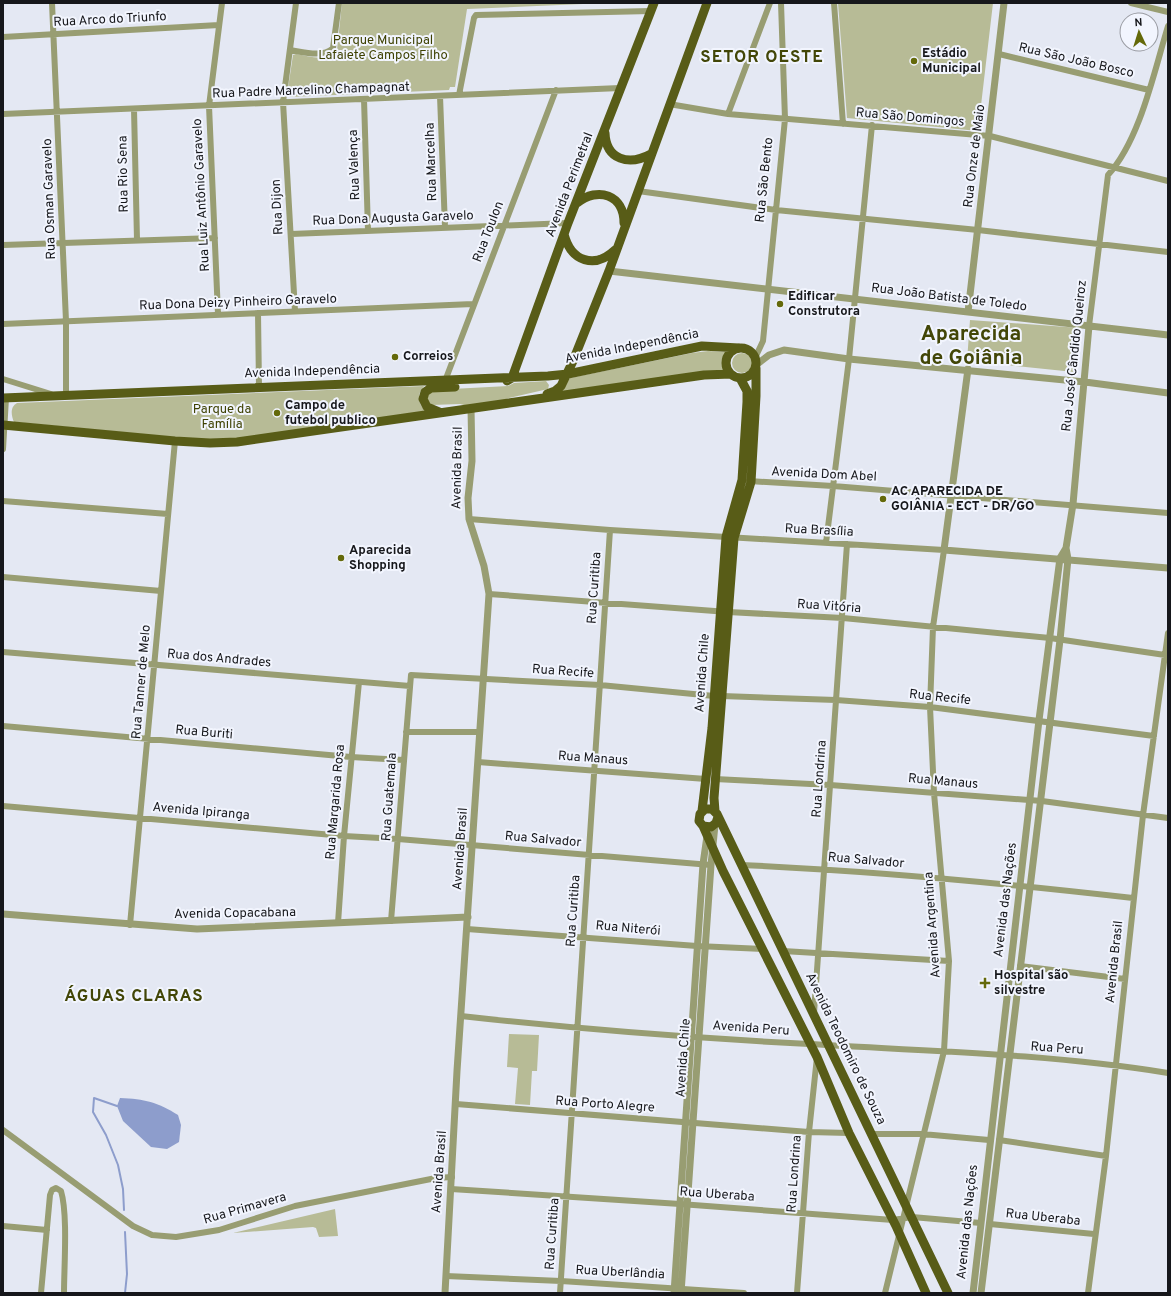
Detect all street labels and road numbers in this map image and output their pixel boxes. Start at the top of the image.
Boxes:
street label: Rua Arco do Triunfo [53,9,167,31]
street label: Rua São João Bosco [1017,40,1135,82]
street label: Rua Padre Marcelino Champagnat [212,80,410,102]
street label: Rua Onze de Maio [961,103,989,209]
street label: Rua São Domingos [855,105,965,131]
street label: Rua Luiz Antônio Garavelo [190,118,214,272]
street label: Rua Marcelha [423,122,441,202]
street label: Rua Valença [346,129,364,201]
street label: Avenida Perimetral [543,130,597,240]
street label: Rua Rio Sena [115,135,133,213]
street label: Rua São Bento [753,137,777,223]
street label: Rua Osman Garavelo [40,138,60,260]
street label: Rua Dijon [269,179,287,235]
street label: Rua Toulon [470,199,508,265]
street label: Rua Dona Augusta Garavelo [312,208,474,230]
street label: Rua José Cândido Queiroz [1059,279,1091,433]
street label: Rua João Batista de Toledo [870,281,1028,315]
street label: Rua Dona Deizy Pinheiro Garavelo [139,292,337,314]
street label: Avenida Independência [564,326,700,368]
street label: Avenida Independência [244,362,380,382]
street label: Avenida Brasil [449,427,467,509]
street label: Avenida Dom Abel [771,464,877,486]
street label: Rua Brasília [784,521,854,541]
street label: Rua Curitiba [585,551,605,625]
street label: Rua Vitória [796,597,862,617]
street label: Rua Tanner de Melo [129,624,155,740]
street label: Avenida Chile [692,633,714,713]
street label: Rua dos Andrades [166,646,272,672]
street label: Rua Recife [531,662,595,682]
street label: Rua Recife [908,687,972,709]
street label: Rua Buriti [174,723,234,743]
street label: Rua Londrina [809,740,831,818]
street label: Rua Margarida Rosa [323,744,349,860]
street label: Rua Manaus [557,749,629,769]
street label: Rua Guatemala [379,752,401,842]
street label: Rua Manaus [907,771,979,793]
street label: Avenida Ipiranga [152,800,250,824]
street label: Avenida Brasil [450,807,472,891]
street label: Rua Salvador [504,829,582,851]
street label: Avenida das Nações [991,842,1021,958]
street label: Rua Salvador [827,850,905,872]
street label: Avenida Argentina [921,871,945,979]
street label: Rua Curitiba [564,874,584,948]
street label: Avenida Copacabana [174,905,296,923]
street label: Rua Niterói [595,918,661,940]
street label: Avenida Brasil [1103,920,1127,1004]
street label: Avenida Teodomiro de Souza [801,970,889,1128]
street label: Avenida Chile [673,1018,695,1098]
street label: Avenida Peru [712,1018,790,1040]
street label: Rua Peru [1030,1039,1084,1059]
street label: Rua Porto Alegre [555,1094,655,1116]
street label: Avenida Brasil [429,1130,451,1214]
street label: Rua Londrina [784,1135,806,1213]
street label: Avenida das Nações [954,1164,982,1280]
street label: Rua Uberaba [679,1184,755,1206]
street label: Rua Primavera [202,1190,288,1228]
street label: Rua Curitiba [543,1197,563,1271]
street label: Rua Uberaba [1005,1206,1081,1230]
street label: Rua Uberlândia [575,1263,665,1283]

